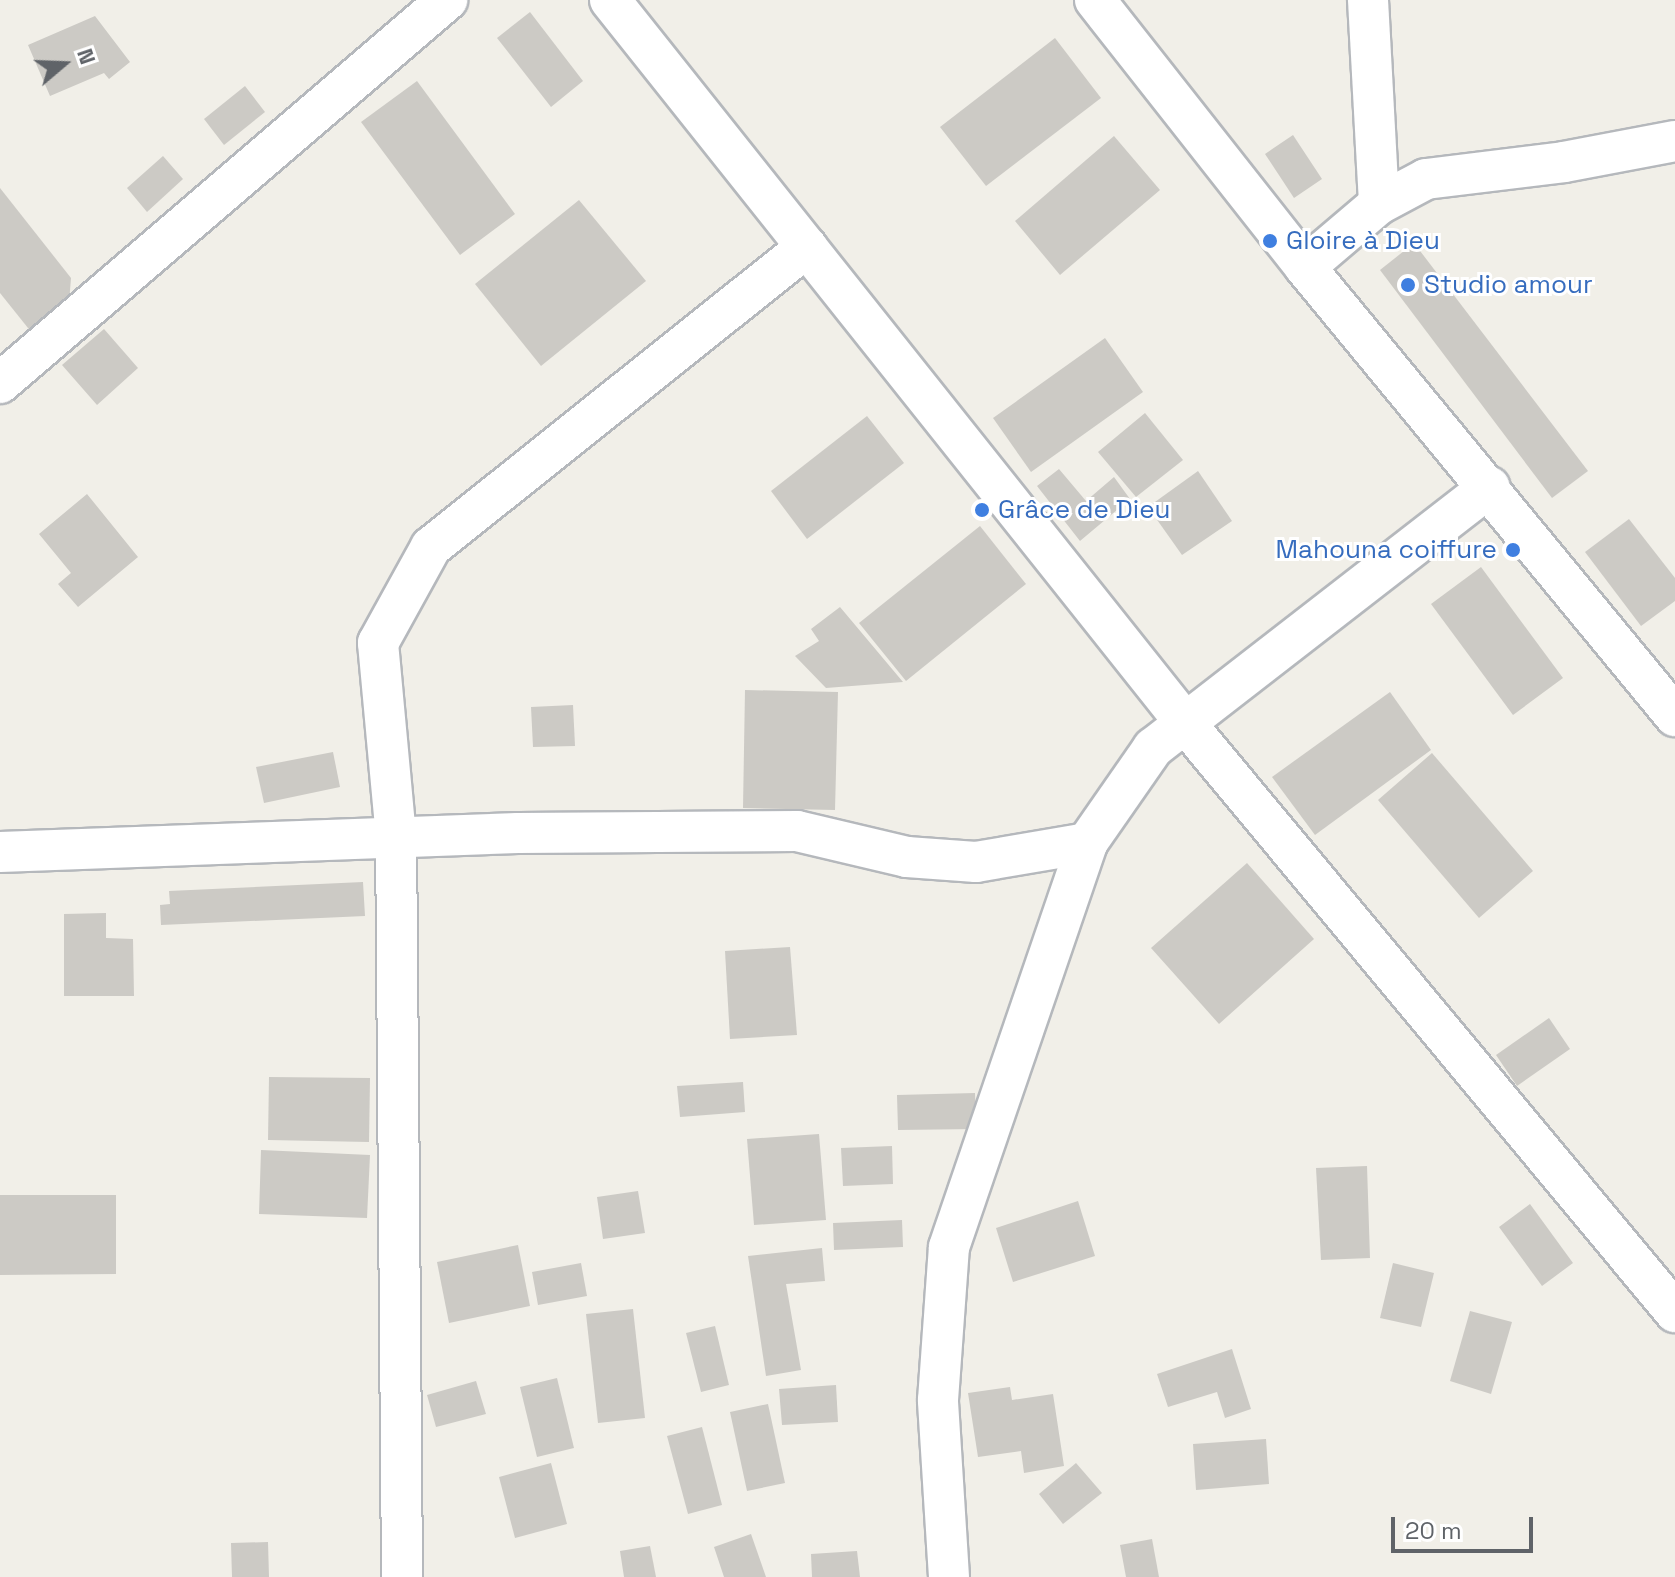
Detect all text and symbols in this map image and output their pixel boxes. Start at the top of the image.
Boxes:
north arrow [24,24,104,104]
text: N [71,45,102,68]
place label: Gloire à Dieu [1286,225,1440,257]
marker: Gloire à Dieu [1261,232,1279,250]
place label: Studio amour [1424,269,1593,301]
marker: Studio amour [1399,276,1417,294]
place label: Grâce de Dieu [998,494,1170,526]
marker: Grâce de Dieu [973,501,991,519]
place label: Mahouna coiffure [1276,534,1497,566]
marker: Mahouna coiffure [1504,541,1522,559]
scale bar [1395,1501,1537,1551]
text: 20 m [1405,1515,1462,1546]

